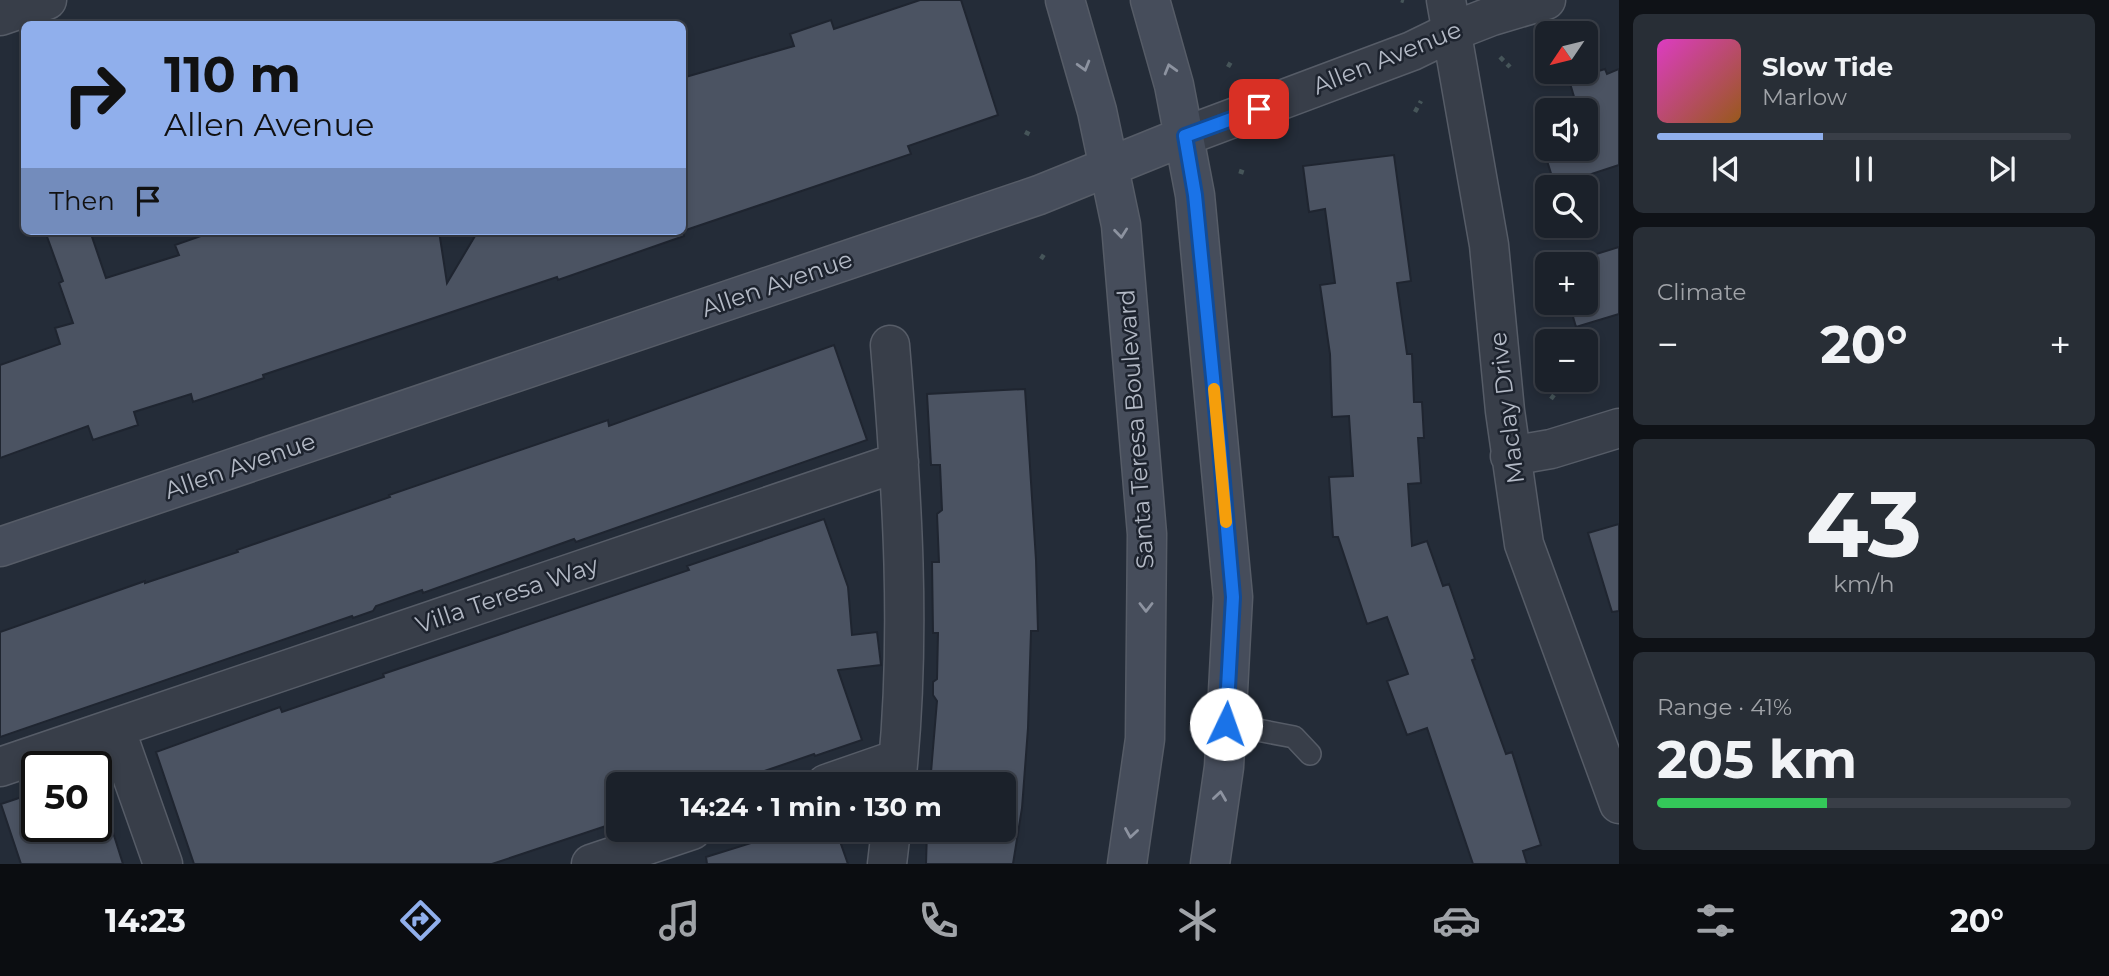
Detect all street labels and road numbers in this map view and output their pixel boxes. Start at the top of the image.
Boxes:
street label: Allen Avenue [1308,15,1465,101]
street label: Allen Avenue [698,244,856,323]
street label: Santa Teresa Boulevard [1111,288,1160,570]
street label: Maclay Drive [1483,331,1530,486]
street label: Allen Avenue [161,426,319,505]
street label: Villa Teresa Way [412,550,602,639]

